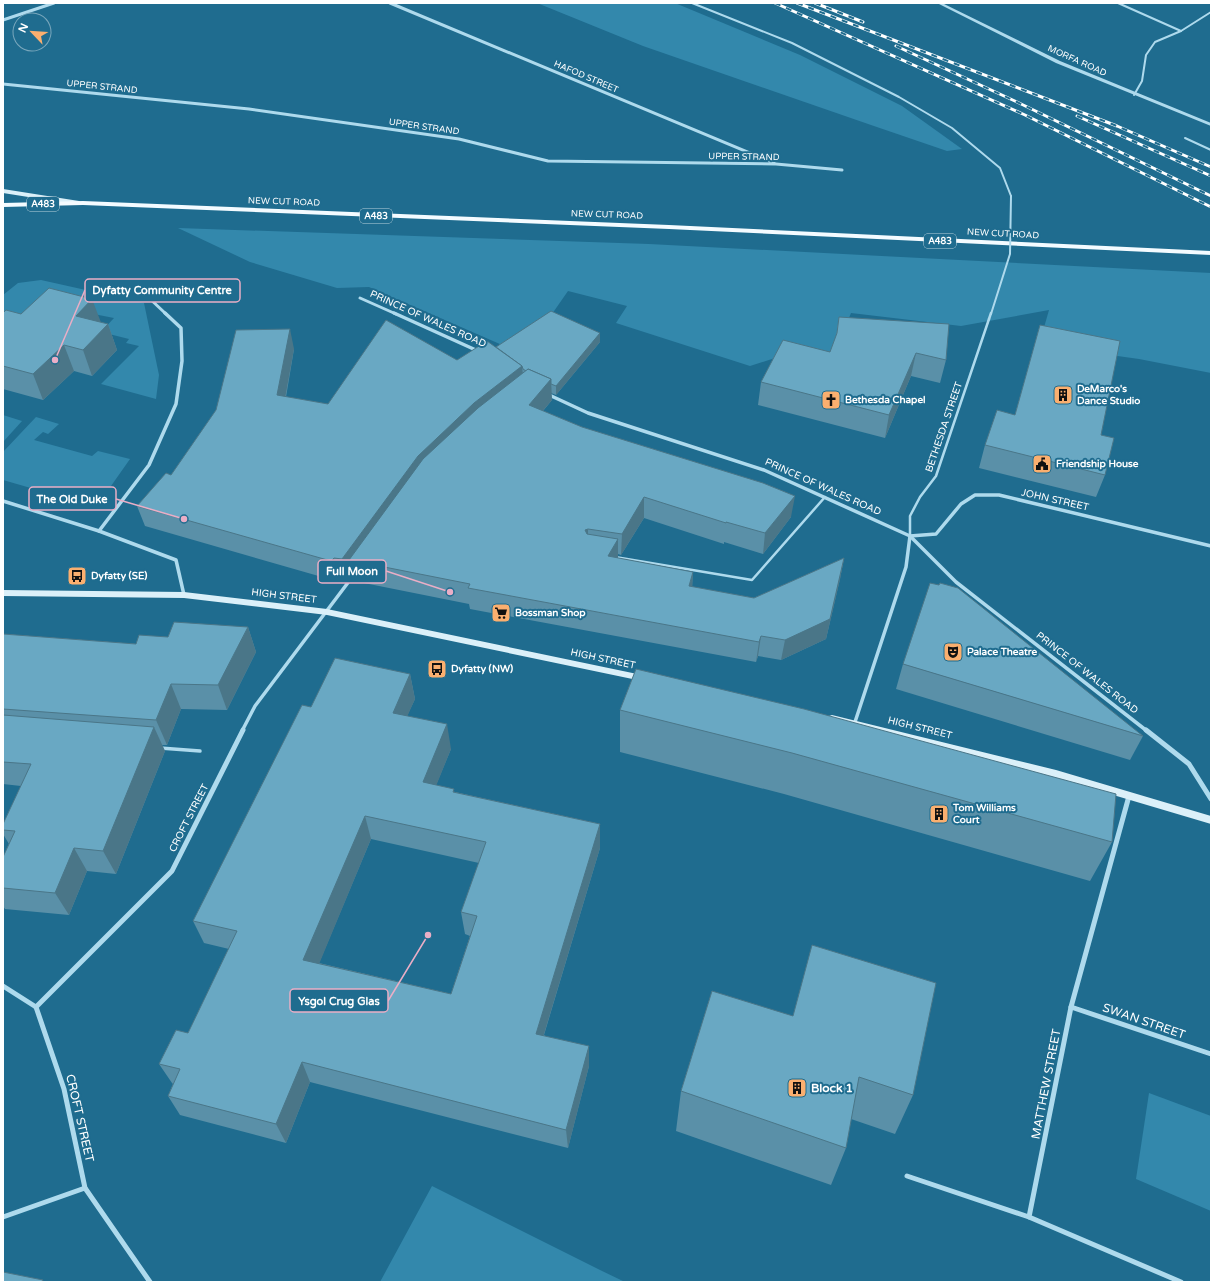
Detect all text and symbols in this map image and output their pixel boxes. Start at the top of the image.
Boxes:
north arrow [12,12,52,52]
text: N [16,21,31,35]
street label: MORFA ROAD [1046,43,1108,79]
street label: HAFOD STREET [552,58,621,96]
street label: UPPER STRAND [66,78,138,96]
street label: UPPER STRAND [388,117,460,137]
street label: UPPER STRAND [708,151,780,163]
street label: NEW CUT ROAD [248,195,321,209]
road number: A483 [27,197,59,211]
street label: NEW CUT ROAD [571,208,644,222]
road number: A483 [360,209,392,223]
street label: NEW CUT ROAD [967,227,1040,241]
road number: A483 [924,234,956,248]
callout: Dyfatty Community Centre [85,279,240,302]
text: Dyfatty Community Centre [92,284,232,298]
street label: PRINCE OF WALES ROAD [368,288,488,350]
street label: BETHESDA STREET [923,380,965,474]
place label: DeMarco's Dance Studio [1077,383,1140,407]
building icon: DeMarco's Dance Studio [1052,384,1074,406]
church icon: Bethesda Chapel [820,389,842,411]
place label: Bethesda Chapel [845,394,926,406]
public building icon: Friendship House [1031,453,1053,475]
street label: PRINCE OF WALES ROAD [763,456,883,518]
place label: Friendship House [1056,458,1139,470]
street label: JOHN STREET [1020,486,1090,514]
callout: The Old Duke [29,487,116,510]
text: The Old Duke [36,493,108,506]
callout: Full Moon [318,560,386,583]
bus stop icon: Dyfatty (SE) [66,565,88,587]
text: Full Moon [326,565,378,578]
place label: Dyfatty (SE) [91,570,147,582]
street label: HIGH STREET [251,586,317,606]
supermarket icon: Bossman Shop [490,602,512,624]
place label: Bossman Shop [515,607,586,619]
street label: PRINCE OF WALES ROAD [1034,629,1140,717]
theatre icon: Palace Theatre [942,641,964,663]
street label: HIGH STREET [569,646,637,672]
place label: Palace Theatre [967,646,1038,658]
bus stop icon: Dyfatty (NW) [426,658,448,680]
place label: Dyfatty (NW) [451,663,513,675]
street label: HIGH STREET [887,714,953,742]
street label: CROFT STREET [167,782,211,854]
place label: Tom Williams Court [952,802,1016,826]
building icon: Tom Williams Court [928,803,950,825]
callout: Ysgol Crug Glas [290,989,388,1012]
text: Ysgol Crug Glas [298,995,380,1009]
street label: SWAN STREET [1101,1000,1188,1042]
street label: MATTHEW STREET [1028,1027,1064,1140]
street label: CROFT STREET [63,1073,97,1164]
building icon: Block 1 [786,1077,808,1099]
place label: Block 1 [811,1081,853,1095]

